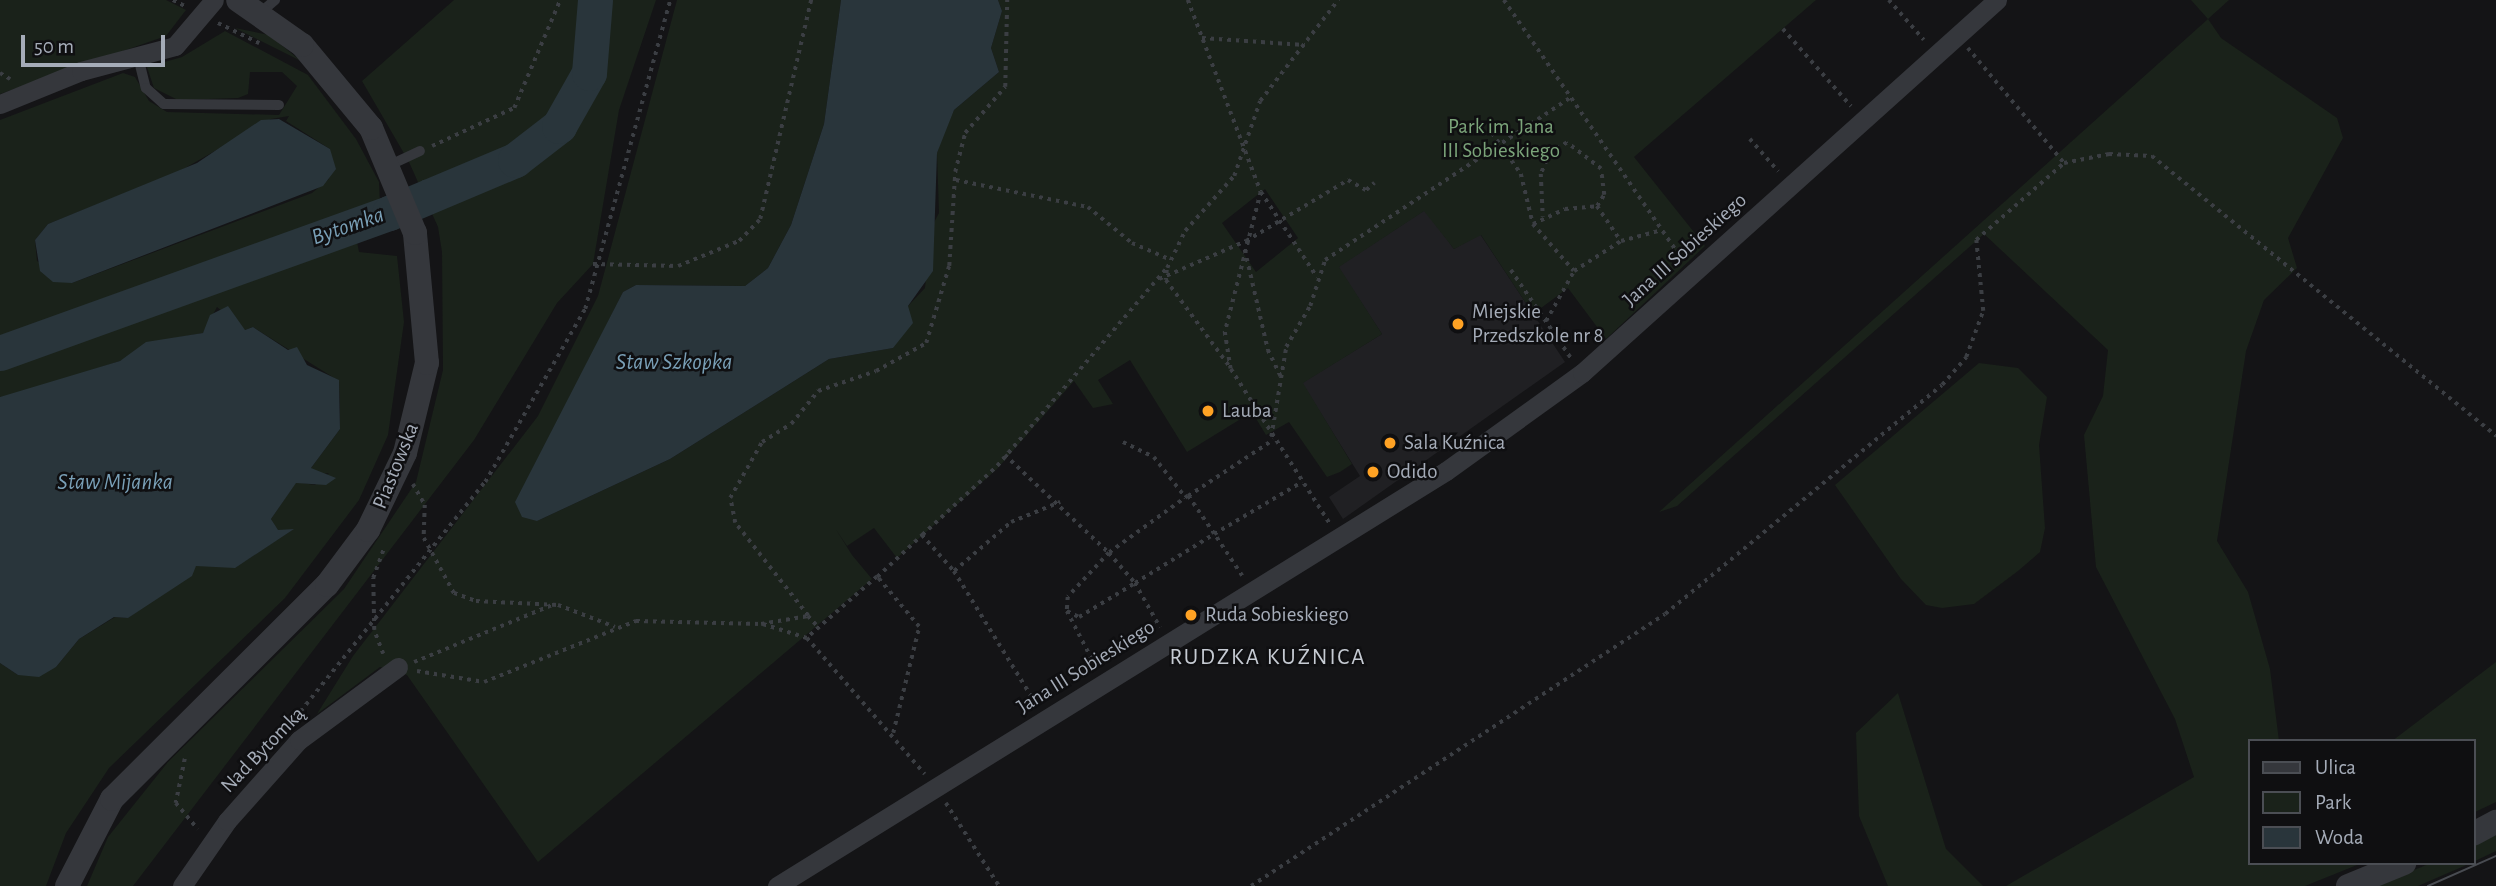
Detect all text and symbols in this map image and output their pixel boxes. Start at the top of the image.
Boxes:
scale bar [24,21,168,65]
text: 50 m [34,36,74,57]
park label: Park im. Jana III Sobieskiego [1442,114,1560,164]
street label: Jana III Sobieskiego [1618,188,1752,312]
water label: Bytomka [308,202,388,252]
place label: Miejskie Przedszkole nr 8 [1472,299,1603,349]
marker: Miejskie Przedszkole nr 8 [1450,316,1466,332]
water label: Staw Szkopka [616,349,732,377]
place label: Lauba [1222,398,1272,424]
marker: Lauba [1200,403,1216,419]
street label: Piastowska [367,419,425,513]
place label: Sala Kuźnica [1404,430,1506,456]
marker: Sala Kuźnica [1382,435,1398,451]
place label: Odido [1387,459,1437,485]
marker: Odido [1365,464,1381,480]
water label: Staw Mijanka [57,469,173,497]
place label: Ruda Sobieskiego [1205,602,1349,628]
marker: Ruda Sobieskiego [1183,607,1199,623]
street label: Jana III Sobieskiego [1012,615,1160,719]
district label: RUDZKA KUŹNICA [1171,644,1365,672]
street label: Nad Bytomką [216,702,310,798]
legend [2248,739,2475,865]
text: Ulica [2315,757,2356,778]
text: Park [2315,792,2351,813]
text: Woda [2315,827,2364,848]

